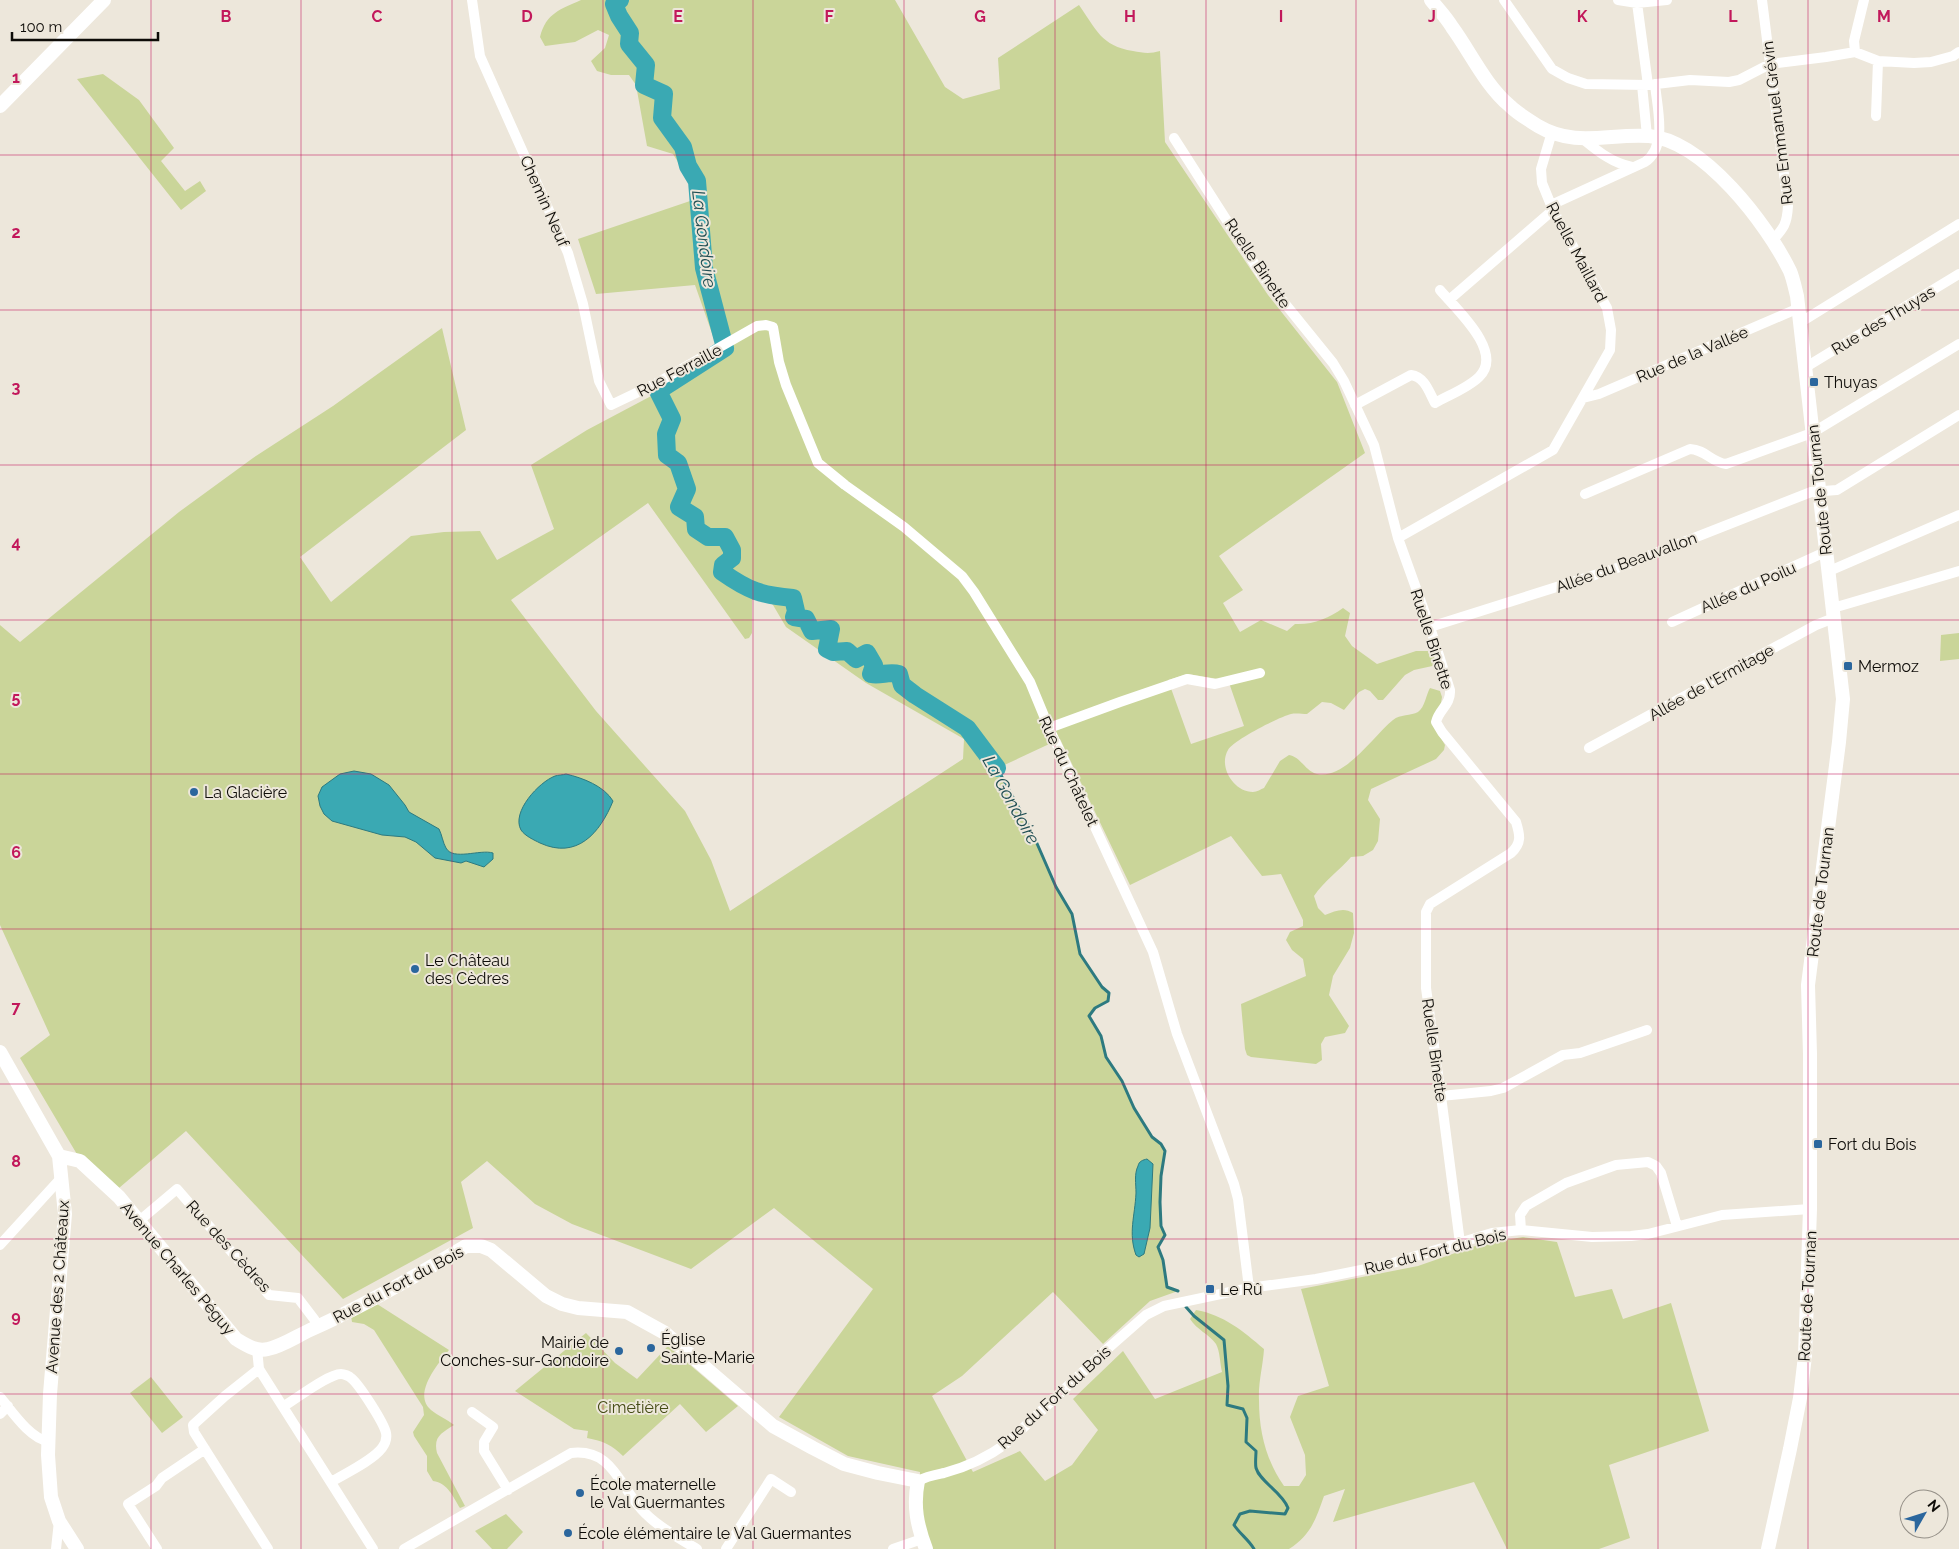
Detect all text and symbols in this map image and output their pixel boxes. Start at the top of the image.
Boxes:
text: B [221,7,232,26]
text: C [372,7,383,26]
text: D [521,7,533,26]
text: E [673,7,683,26]
text: F [824,7,834,26]
text: G [974,7,986,26]
text: H [1124,7,1136,26]
text: I [1279,7,1283,26]
text: J [1428,7,1436,26]
text: K [1577,7,1588,26]
text: L [1728,7,1738,26]
text: M [1877,7,1891,26]
scale bar [12,10,159,42]
text: 100 m [20,18,62,36]
street label: Rue Emmanuel Grévin [1758,40,1797,206]
text: 1 [12,68,20,87]
street label: Chemin Neuf [516,153,573,250]
water label: La Gondoire [688,189,721,289]
street label: Ruelle Maillard [1542,199,1611,305]
street label: Ruelle Binette [1221,215,1295,312]
text: 2 [11,223,21,242]
street label: Rue des Thuyas [1828,282,1939,359]
street label: Rue de la Vallée [1633,322,1751,387]
street label: Rue Ferraille [634,340,725,401]
place label: Thuyas [1824,373,1878,392]
marker: Thuyas [1808,376,1820,388]
text: 3 [12,378,21,397]
street label: Route de Tournan [1803,424,1836,556]
street label: Allée du Beauvallon [1553,528,1699,597]
text: 4 [11,533,21,552]
street label: Allée du Poilu [1697,558,1799,617]
street label: Ruelle Binette [1406,587,1457,692]
street label: Allée de l'Ermitage [1645,640,1777,725]
place label: Mermoz [1858,657,1919,676]
marker: Mermoz [1842,660,1854,672]
text: 5 [12,688,21,707]
street label: Rue du Châtelet [1035,713,1103,830]
water label: La Gondoire [978,752,1045,848]
place label: La Glacière [204,783,287,802]
marker: La Glacière [188,786,200,798]
street label: Route de Tournan [1803,826,1838,958]
text: 6 [11,843,21,862]
place label: Le Château des Cèdres [425,951,509,988]
marker: Le Château des Cèdres [409,963,421,975]
street label: Ruelle Binette [1418,997,1451,1103]
text: 7 [12,998,21,1017]
place label: Fort du Bois [1828,1135,1917,1154]
marker: Fort du Bois [1812,1138,1824,1150]
text: 8 [11,1152,21,1171]
street label: Rue des Cèdres [182,1196,275,1296]
street label: Avenue Charles Péguy [116,1198,239,1339]
street label: Avenue des 2 Châteaux [42,1200,73,1374]
street label: Rue du Fort du Bois [1362,1225,1508,1278]
street label: Route de Tournan [1795,1230,1820,1362]
street label: Rue du Fort du Bois [330,1242,467,1327]
place label: Le Rû [1220,1280,1262,1299]
marker: Le Rû [1204,1283,1216,1295]
text: 9 [11,1307,21,1326]
place label: Église Sainte-Marie [661,1329,755,1367]
place label: Mairie de Conches-sur-Gondoire [440,1333,609,1370]
marker: Église Sainte-Marie [645,1342,657,1354]
street label: Rue du Fort du Bois [994,1342,1115,1453]
marker: Mairie de Conches-sur-Gondoire [613,1345,625,1357]
park label: Cimetière [597,1398,669,1417]
place label: École maternelle le Val Guermantes [590,1474,725,1512]
marker: École maternelle le Val Guermantes [574,1487,586,1499]
north arrow [1899,1489,1949,1539]
text: N [1925,1497,1944,1515]
place label: École élémentaire le Val Guermantes [578,1523,852,1543]
marker: École élémentaire le Val Guermantes [562,1527,574,1539]

